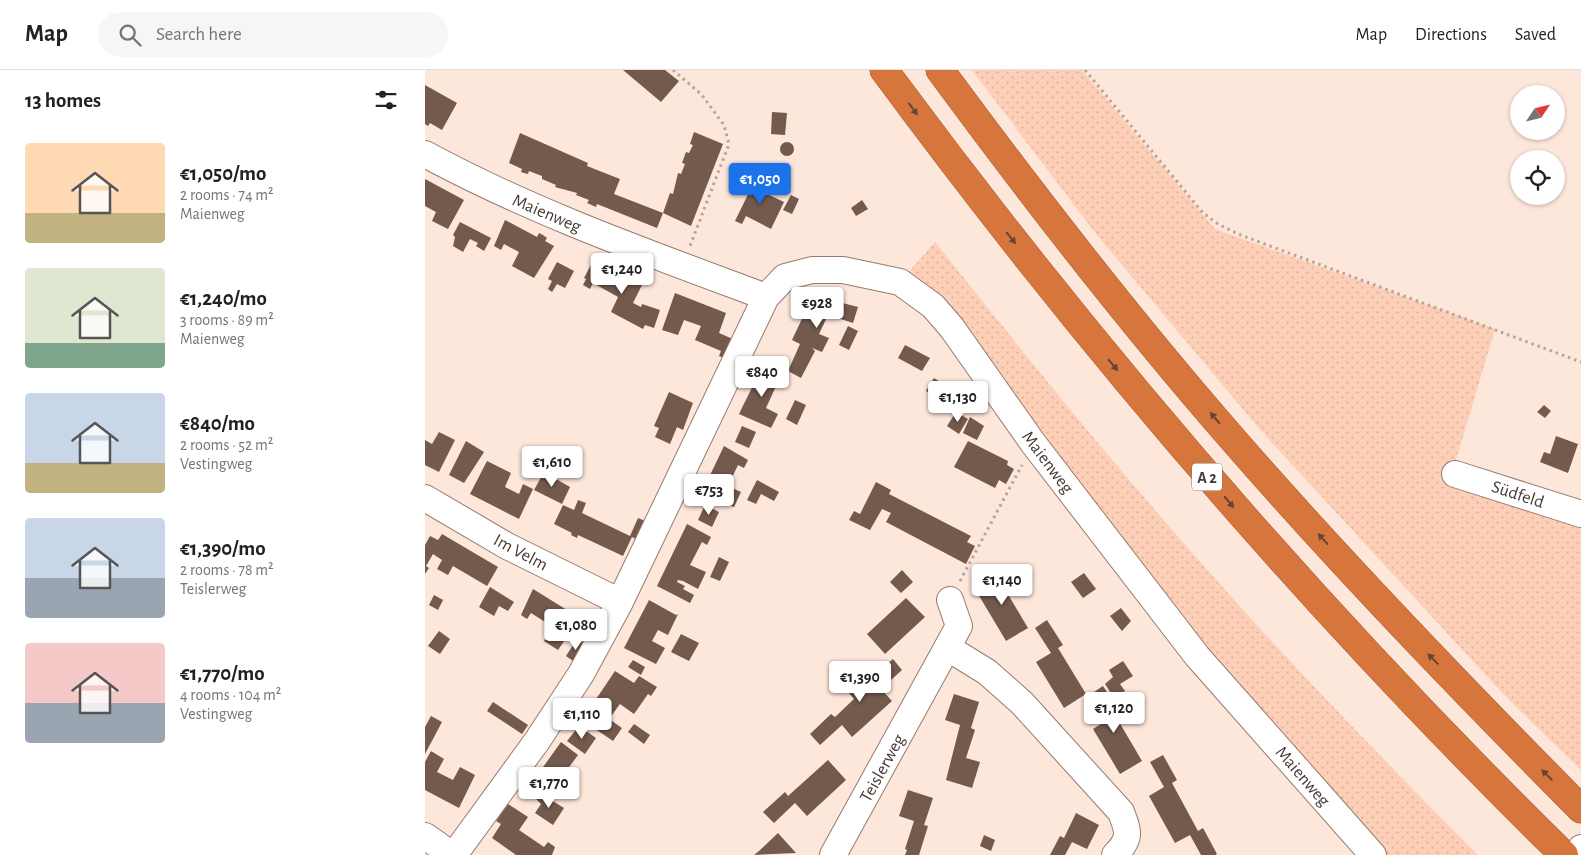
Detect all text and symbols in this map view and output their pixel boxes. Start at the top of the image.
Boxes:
search box [98,12,448,57]
icon: search [116,21,144,49]
text: Map [25,22,68,46]
text: Search here [156,25,242,44]
text: Map [1356,26,1387,44]
text: Directions [1415,26,1487,44]
text: Saved [1515,26,1556,44]
north arrow [1510,85,1565,140]
map controls [1510,85,1565,205]
icon: filters [372,86,400,114]
text: 13 homes [25,90,101,111]
one-way arrow [907,102,918,115]
button: locate [1510,150,1565,205]
pin: €1,050 [719,162,801,205]
icon: home [65,163,125,223]
text: €1,050/mo [180,163,266,184]
text: €1,050 [740,171,780,187]
text: 2 rooms · 74 m² [180,187,274,203]
street label: Maienweg [510,191,584,236]
text: Maienweg [180,206,245,222]
one-way arrow [1006,231,1017,244]
pin: €1,240 [581,252,663,295]
text: €1,240 [602,261,642,277]
pin: €928 [787,286,847,329]
icon: home [65,288,125,348]
text: €1,240/mo [180,288,267,309]
text: €928 [802,295,832,311]
text: 3 rooms · 89 m² [180,312,274,328]
text: Maienweg [180,331,245,347]
pin: €840 [732,356,792,398]
one-way arrow [1107,358,1118,371]
text: €840 [746,364,778,380]
pin: €1,130 [917,380,999,423]
text: €1,130 [939,389,977,405]
one-way arrow [1209,412,1220,425]
icon: home [65,413,125,473]
text: €840/mo [180,413,255,434]
street label: Maienweg [1018,428,1076,497]
text: 2 rooms · 52 m² [180,437,273,453]
pin: €1,610 [511,446,593,488]
text: €1,610 [533,454,571,470]
text: Vestingweg [180,456,252,472]
road number: A 2 [1192,464,1222,491]
pin: €753 [679,474,739,516]
street label: Südfeld [1489,478,1546,512]
text: €753 [695,482,723,498]
one-way arrow [1224,496,1235,509]
street label: Im Velm [490,531,551,575]
one-way arrow [1317,534,1329,546]
icon: home [65,538,125,598]
text: €1,390/mo [180,538,266,559]
text: 2 rooms · 78 m² [180,562,274,578]
pin: €1,140 [961,564,1043,606]
text: €1,140 [982,572,1022,588]
text: Teislerweg [180,581,246,597]
pin: €1,080 [535,608,617,651]
text: €1,080 [555,617,597,633]
one-way arrow [1427,653,1439,665]
pin: €1,390 [819,660,901,703]
icon: home [65,663,125,723]
text: €1,770/mo [180,663,265,684]
text: €1,390 [840,669,880,685]
text: 4 rooms · 104 m² [180,687,281,703]
pin: €1,120 [1073,692,1155,734]
pin: €1,110 [541,698,623,740]
text: €1,120 [1095,700,1133,716]
text: Vestingweg [180,706,252,722]
text: €1,110 [564,706,600,722]
street label: Teislerweg [857,731,909,805]
street label: Maienweg [1272,743,1333,810]
pin: €1,770 [508,766,590,809]
one-way arrow [1541,769,1553,781]
text: €1,770 [529,775,569,791]

